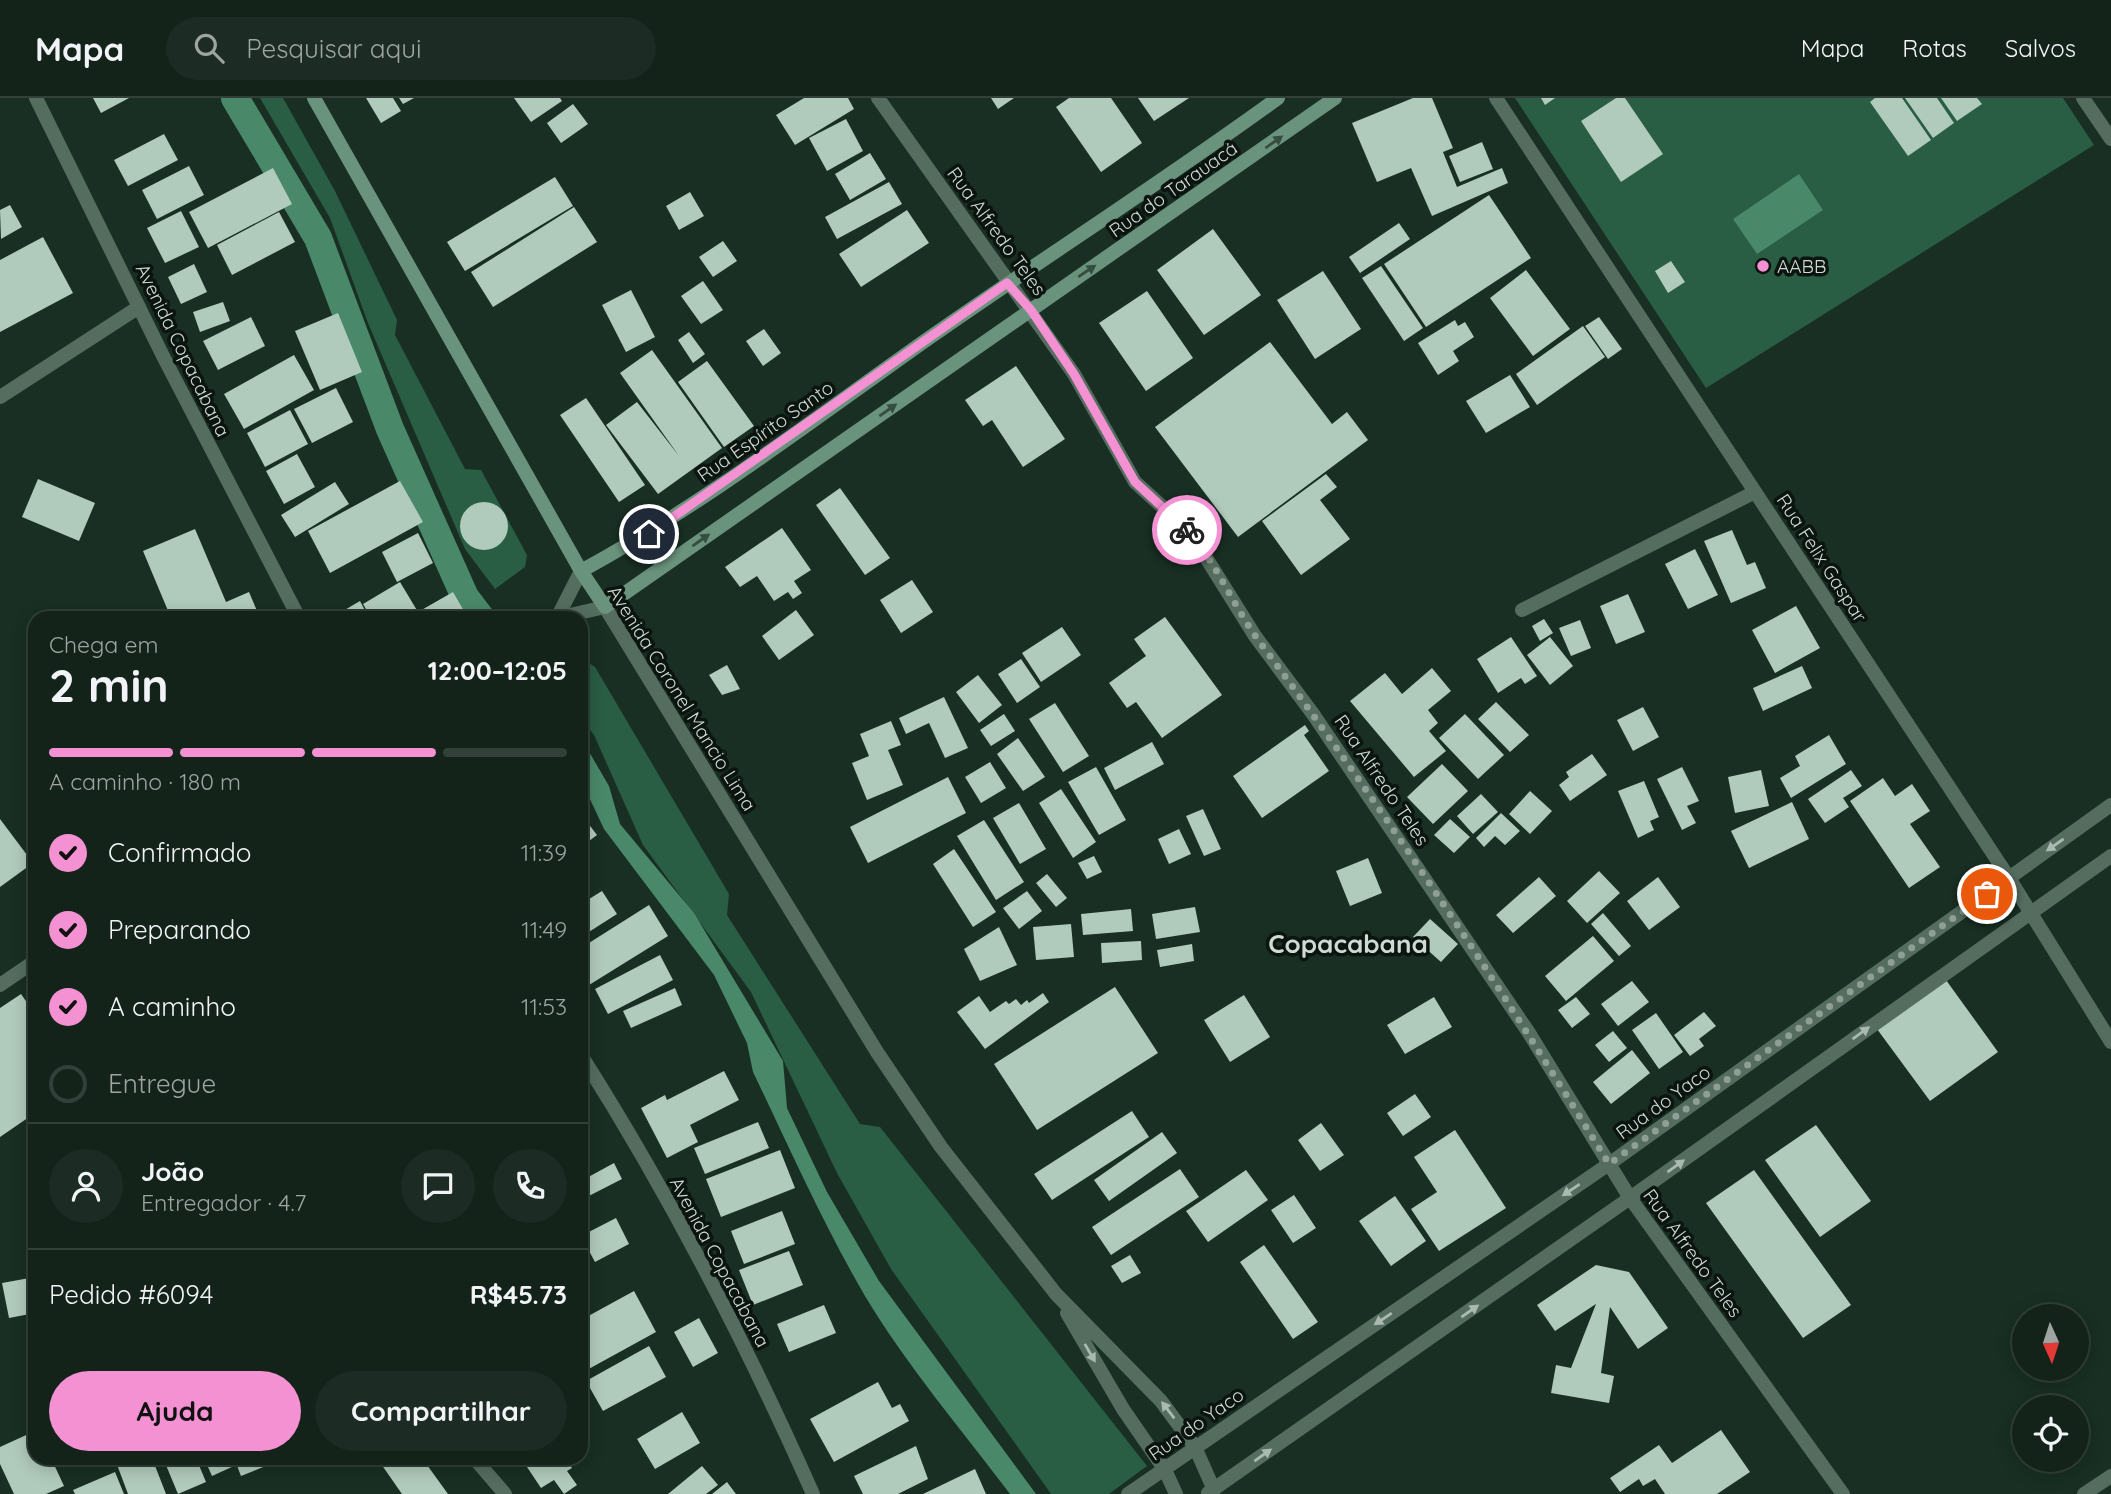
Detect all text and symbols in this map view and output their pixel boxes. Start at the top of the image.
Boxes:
search box [166,17,656,80]
text: Mapa [35,28,124,69]
icon: search [190,29,228,67]
text: Pesquisar aqui [246,32,422,65]
text: Mapa [1801,33,1864,63]
text: Rotas [1902,33,1967,63]
text: Salvos [2005,33,2076,63]
street label: Rua do Tarauacá [1104,136,1242,242]
one-way arrow [1265,136,1284,149]
street label: Rua Alfredo Teles [942,162,1052,300]
place label: AABB [1777,254,1826,278]
marker: AABB [1755,258,1771,274]
street label: Avenida Copacabana [131,260,235,440]
one-way arrow [1078,264,1096,278]
street label: Rua Espírito Santo [692,375,838,487]
one-way arrow [879,403,897,417]
street label: Rua Felix Gaspar [1772,489,1873,627]
courier [1152,495,1222,565]
pin [619,504,679,564]
icon: bike [1168,511,1206,549]
icon: home [630,515,668,553]
one-way arrow [692,533,710,547]
street label: Avenida Coronel Mancio Lima [603,581,761,815]
text: Chega em [49,630,158,659]
text: 12:00–12:05 [428,654,567,687]
text: 2 min [49,656,169,714]
street label: Rua Alfredo Teles [1329,710,1435,850]
text: A caminho · 180 m [49,767,241,796]
icon: check [49,834,87,872]
text: Confirmado [108,836,252,869]
text: 11:39 [521,838,567,867]
one-way arrow [2046,838,2064,852]
pin [1957,864,2017,924]
icon: bag [1968,875,2006,913]
icon: check [49,911,87,949]
text: Preparando [108,913,251,946]
text: 11:49 [521,915,567,944]
district label: Copacabana [1268,927,1428,960]
icon: check [49,988,87,1026]
text: A caminho [108,990,236,1023]
text: 11:53 [521,992,567,1021]
one-way arrow [1852,1027,1870,1041]
street label: Rua do Yaco [1611,1060,1715,1144]
text: Entregue [108,1067,216,1100]
button: person [49,1149,123,1223]
button: chat [401,1149,475,1223]
button: phone [493,1149,567,1223]
text: João [141,1155,204,1188]
one-way arrow [1667,1159,1685,1173]
street label: Avenida Copacabana [665,1173,775,1351]
one-way arrow [1562,1183,1580,1197]
street label: Rua Alfredo Teles [1638,1184,1748,1322]
text: Entregador · 4.7 [141,1188,306,1217]
text: Pedido #6094 [49,1278,213,1311]
text: R$45.73 [470,1278,567,1311]
one-way arrow [1461,1304,1479,1318]
north arrow [2012,1304,2090,1381]
map controls [2012,1304,2089,1472]
one-way arrow [1374,1312,1392,1326]
one-way arrow [1084,1343,1096,1363]
button: Ajuda [49,1371,301,1451]
button: Compartilhar [315,1371,567,1451]
street label: Rua do Yaco [1144,1382,1248,1466]
button: locate [2012,1395,2089,1472]
one-way arrow [1161,1401,1175,1419]
one-way arrow [1254,1448,1272,1462]

